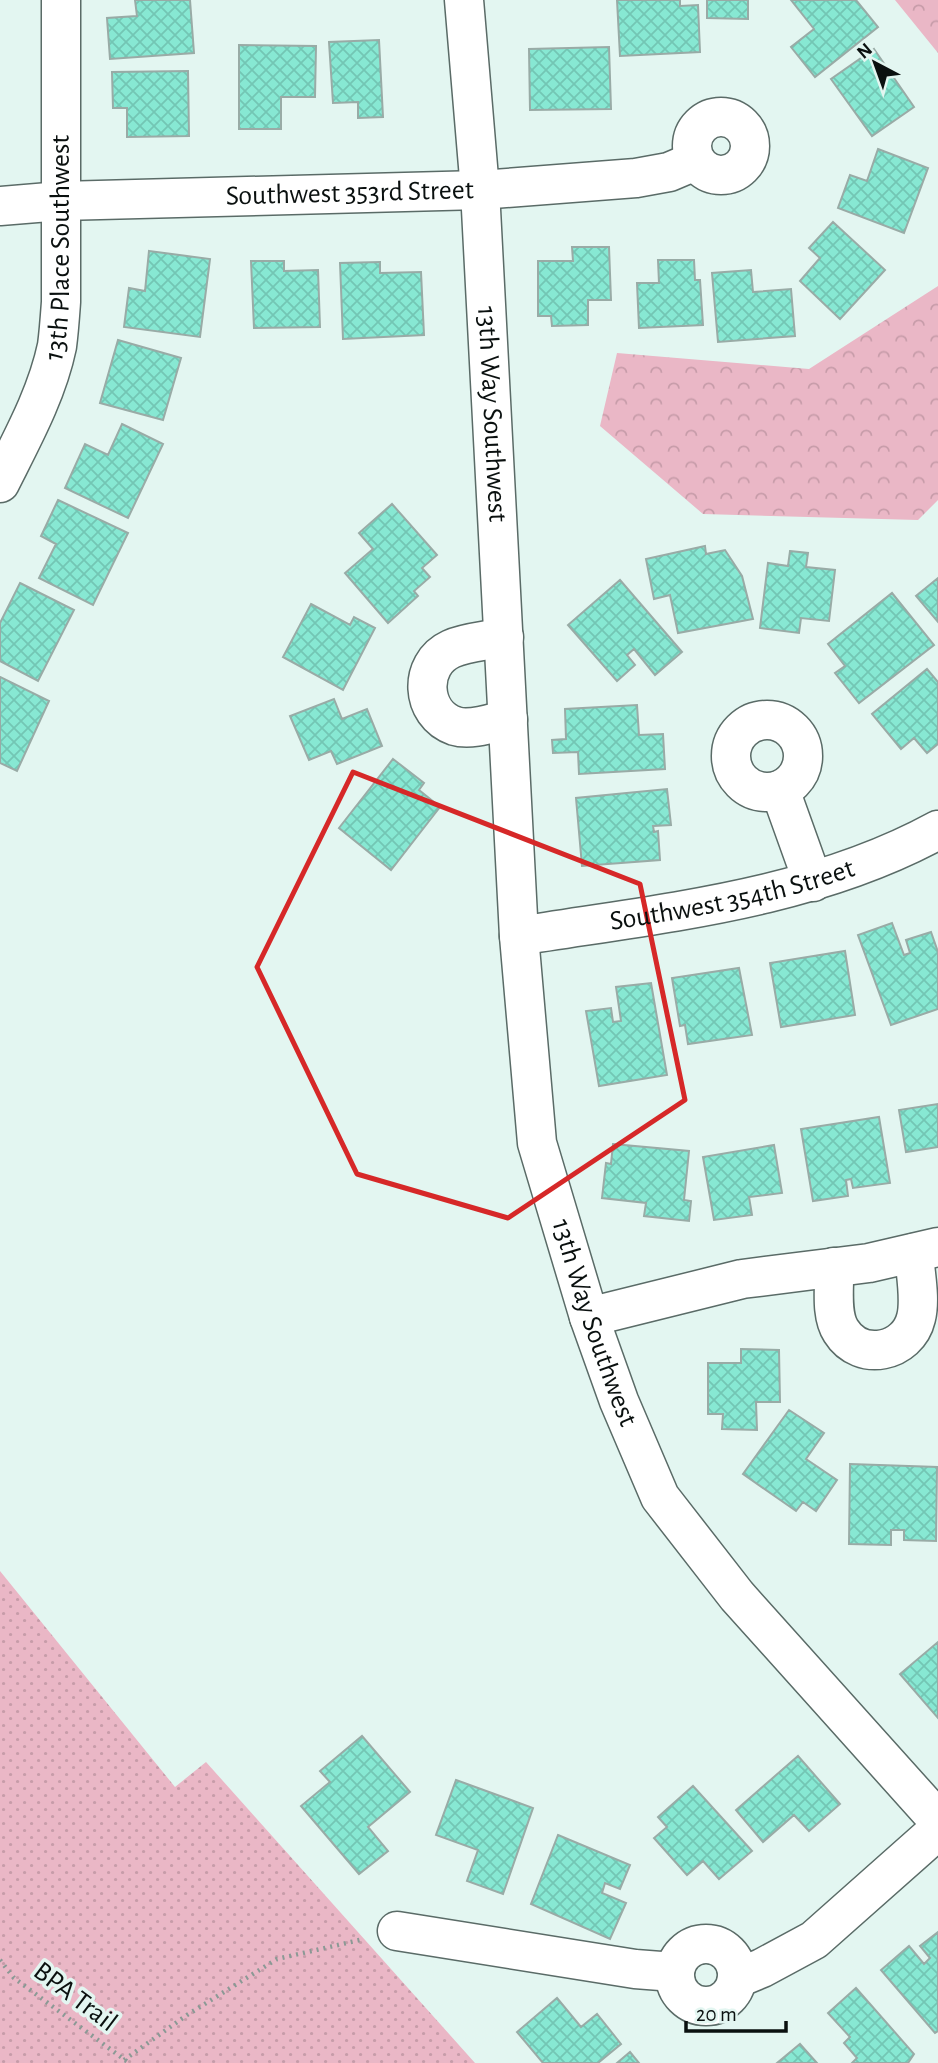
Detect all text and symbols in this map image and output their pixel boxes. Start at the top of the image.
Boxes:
north arrow [840,28,910,98]
text: N [854,40,876,63]
street label: 13th Place Southwest [40,135,75,364]
street label: Southwest 353rd Street [225,176,474,211]
street label: 13th Way Southwest [472,305,511,523]
street label: Southwest 354th Street [608,854,858,936]
street label: 13th Way Southwest [547,1216,642,1430]
street label: BPA Trail [28,1957,122,2037]
scale bar [686,1990,786,2034]
text: 20 m [696,2004,737,2025]

